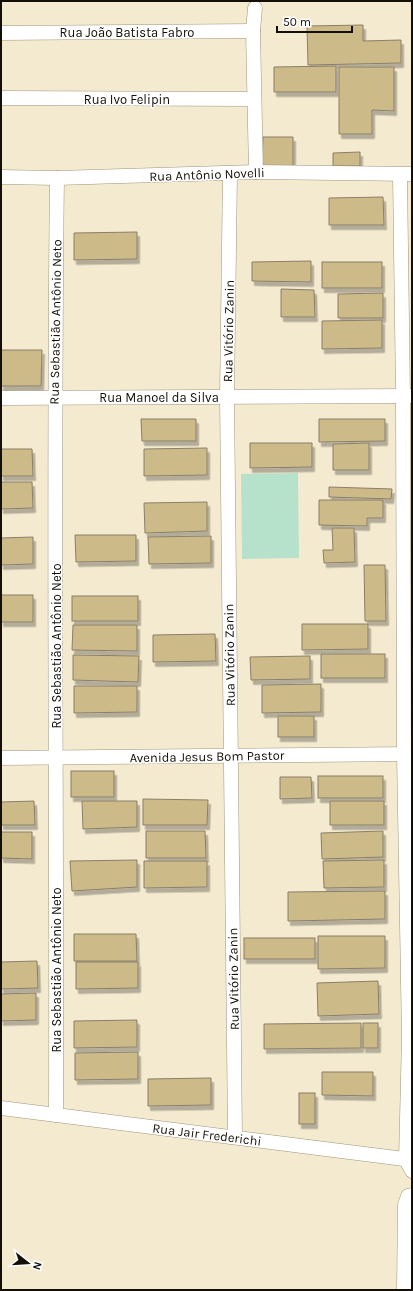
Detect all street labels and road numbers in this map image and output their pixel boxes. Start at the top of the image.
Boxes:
street label: Rua João Batista Fabro [60,25,194,40]
street label: Rua Ivo Felipin [84,92,170,107]
street label: Rua Antônio Novelli [149,165,265,184]
street label: Rua Sebastião Antônio Neto [47,239,64,405]
street label: Rua Vitório Zanin [220,280,237,382]
street label: Rua Manoel da Silva [99,390,219,405]
street label: Rua Sebastião Antônio Neto [49,563,64,729]
street label: Rua Vitório Zanin [221,604,238,706]
street label: Avenida Jesus Bom Pastor [129,748,285,765]
street label: Rua Sebastião Antônio Neto [49,887,64,1053]
street label: Rua Vitório Zanin [225,928,242,1030]
street label: Rua Jair Frederichi [152,1120,262,1149]

